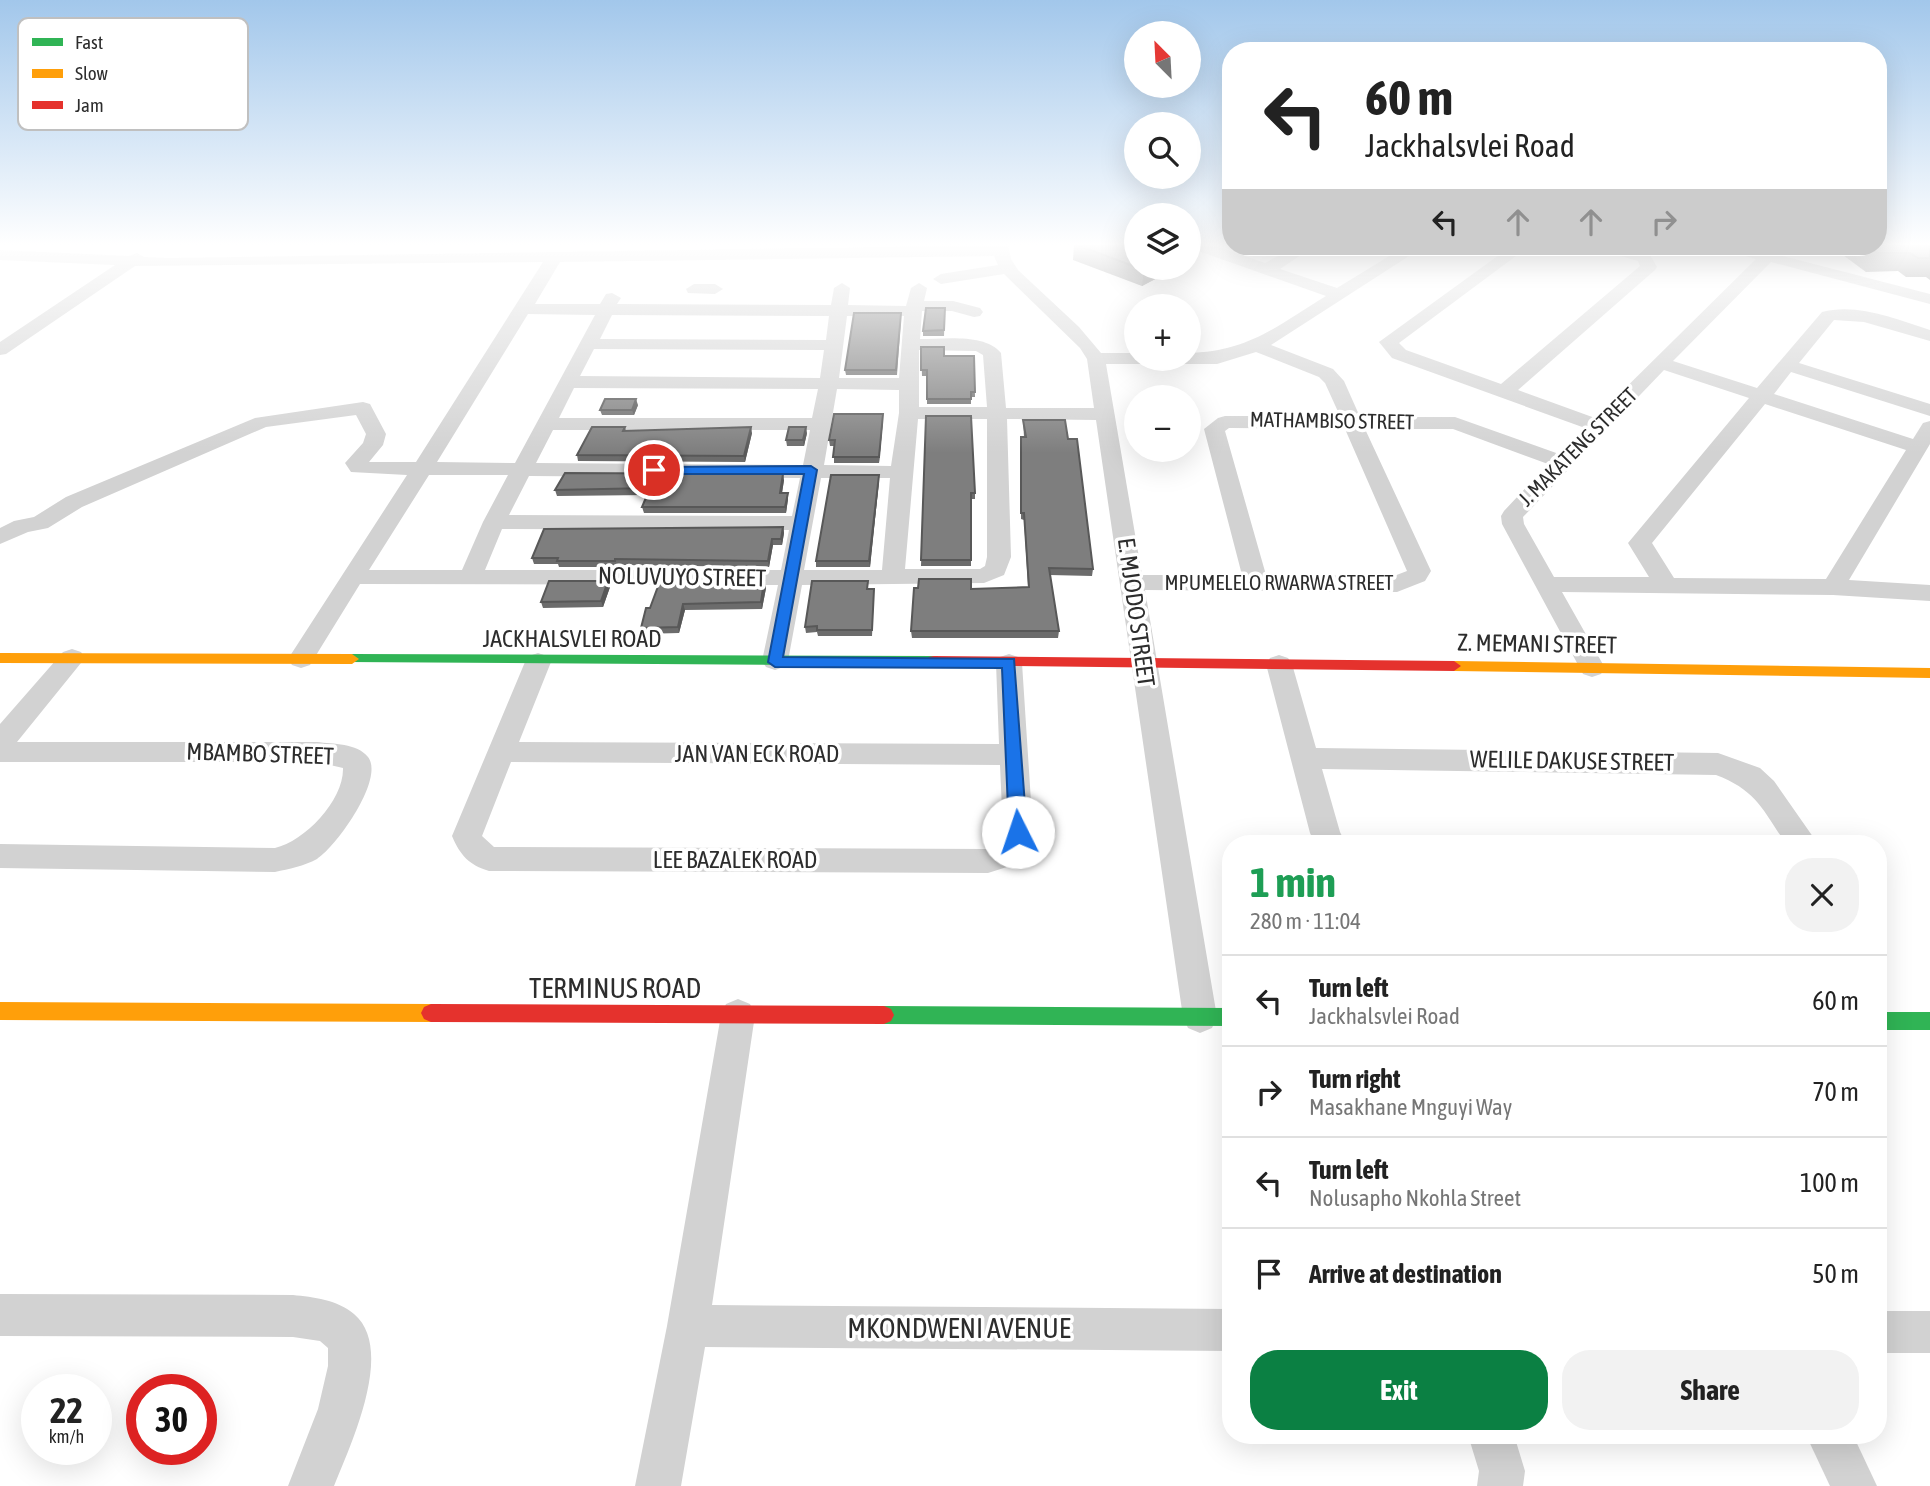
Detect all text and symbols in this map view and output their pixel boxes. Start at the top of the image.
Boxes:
legend [18,18,248,130]
north arrow [1124,21,1200,98]
map controls [1124,21,1201,462]
text: Fast [75,31,103,53]
text: Slow [75,62,109,84]
text: 60 m [1365,69,1453,125]
icon: left [1250,70,1341,161]
text: Jam [75,94,104,116]
button: search [1124,112,1201,189]
text: Jackhalsvlei Road [1365,127,1575,164]
button: layers [1124,203,1201,280]
icon: left [1426,203,1464,241]
icon: ahead [1499,203,1537,241]
icon: ahead [1572,203,1610,241]
icon: right [1645,203,1683,241]
button: + [1124,294,1201,371]
street label: J. MAKATENG STREET [1513,382,1641,510]
button: − [1124,385,1201,462]
street label: MATHAMBISO STREET [1250,407,1414,433]
pin [624,440,684,500]
icon: arrive [635,451,673,489]
street label: E. MJODO STREET [1113,536,1160,688]
street label: NOLUVUYO STREET [598,562,767,591]
street label: MPUMELELO RWARWA STREET [1165,570,1393,594]
street label: JACKHALSVLEI ROAD [483,625,661,652]
street label: Z. MEMANI STREET [1457,629,1618,658]
street label: MBAMBO STREET [186,737,335,770]
street label: JAN VAN ECK ROAD [675,740,839,767]
street label: WELILE DAKUSE STREET [1470,745,1675,776]
position arrow [981,795,1055,869]
street label: LEE BAZALEK ROAD [653,846,817,873]
text: 1 min [1250,858,1336,906]
button: close [1785,858,1859,932]
text: 280 m · 11:04 [1250,908,1361,934]
street label: TERMINUS ROAD [529,972,701,1004]
text: Turn left [1309,973,1389,1003]
icon: left [1250,982,1288,1020]
text: 60 m [1812,986,1859,1016]
text: Jackhalsvlei Road [1309,1003,1460,1029]
text: Turn right [1309,1064,1400,1094]
icon: right [1250,1073,1288,1111]
text: 70 m [1812,1077,1859,1107]
text: Masakhane Mnguyi Way [1309,1094,1512,1120]
text: Turn left [1309,1155,1389,1185]
icon: left [1250,1164,1288,1202]
text: 100 m [1800,1168,1859,1198]
text: Nolusapho Nkohla Street [1309,1185,1521,1211]
icon: arrive [1250,1255,1288,1293]
text: Arrive at destination [1309,1259,1502,1289]
text: 50 m [1812,1259,1859,1289]
street label: MKONDWENI AVENUE [847,1312,1071,1344]
button: Exit [1250,1350,1548,1430]
button: Share [1562,1350,1859,1430]
speed limit sign: 30 [126,1374,217,1465]
text: 22 [50,1390,83,1430]
text: km/h [49,1426,84,1447]

